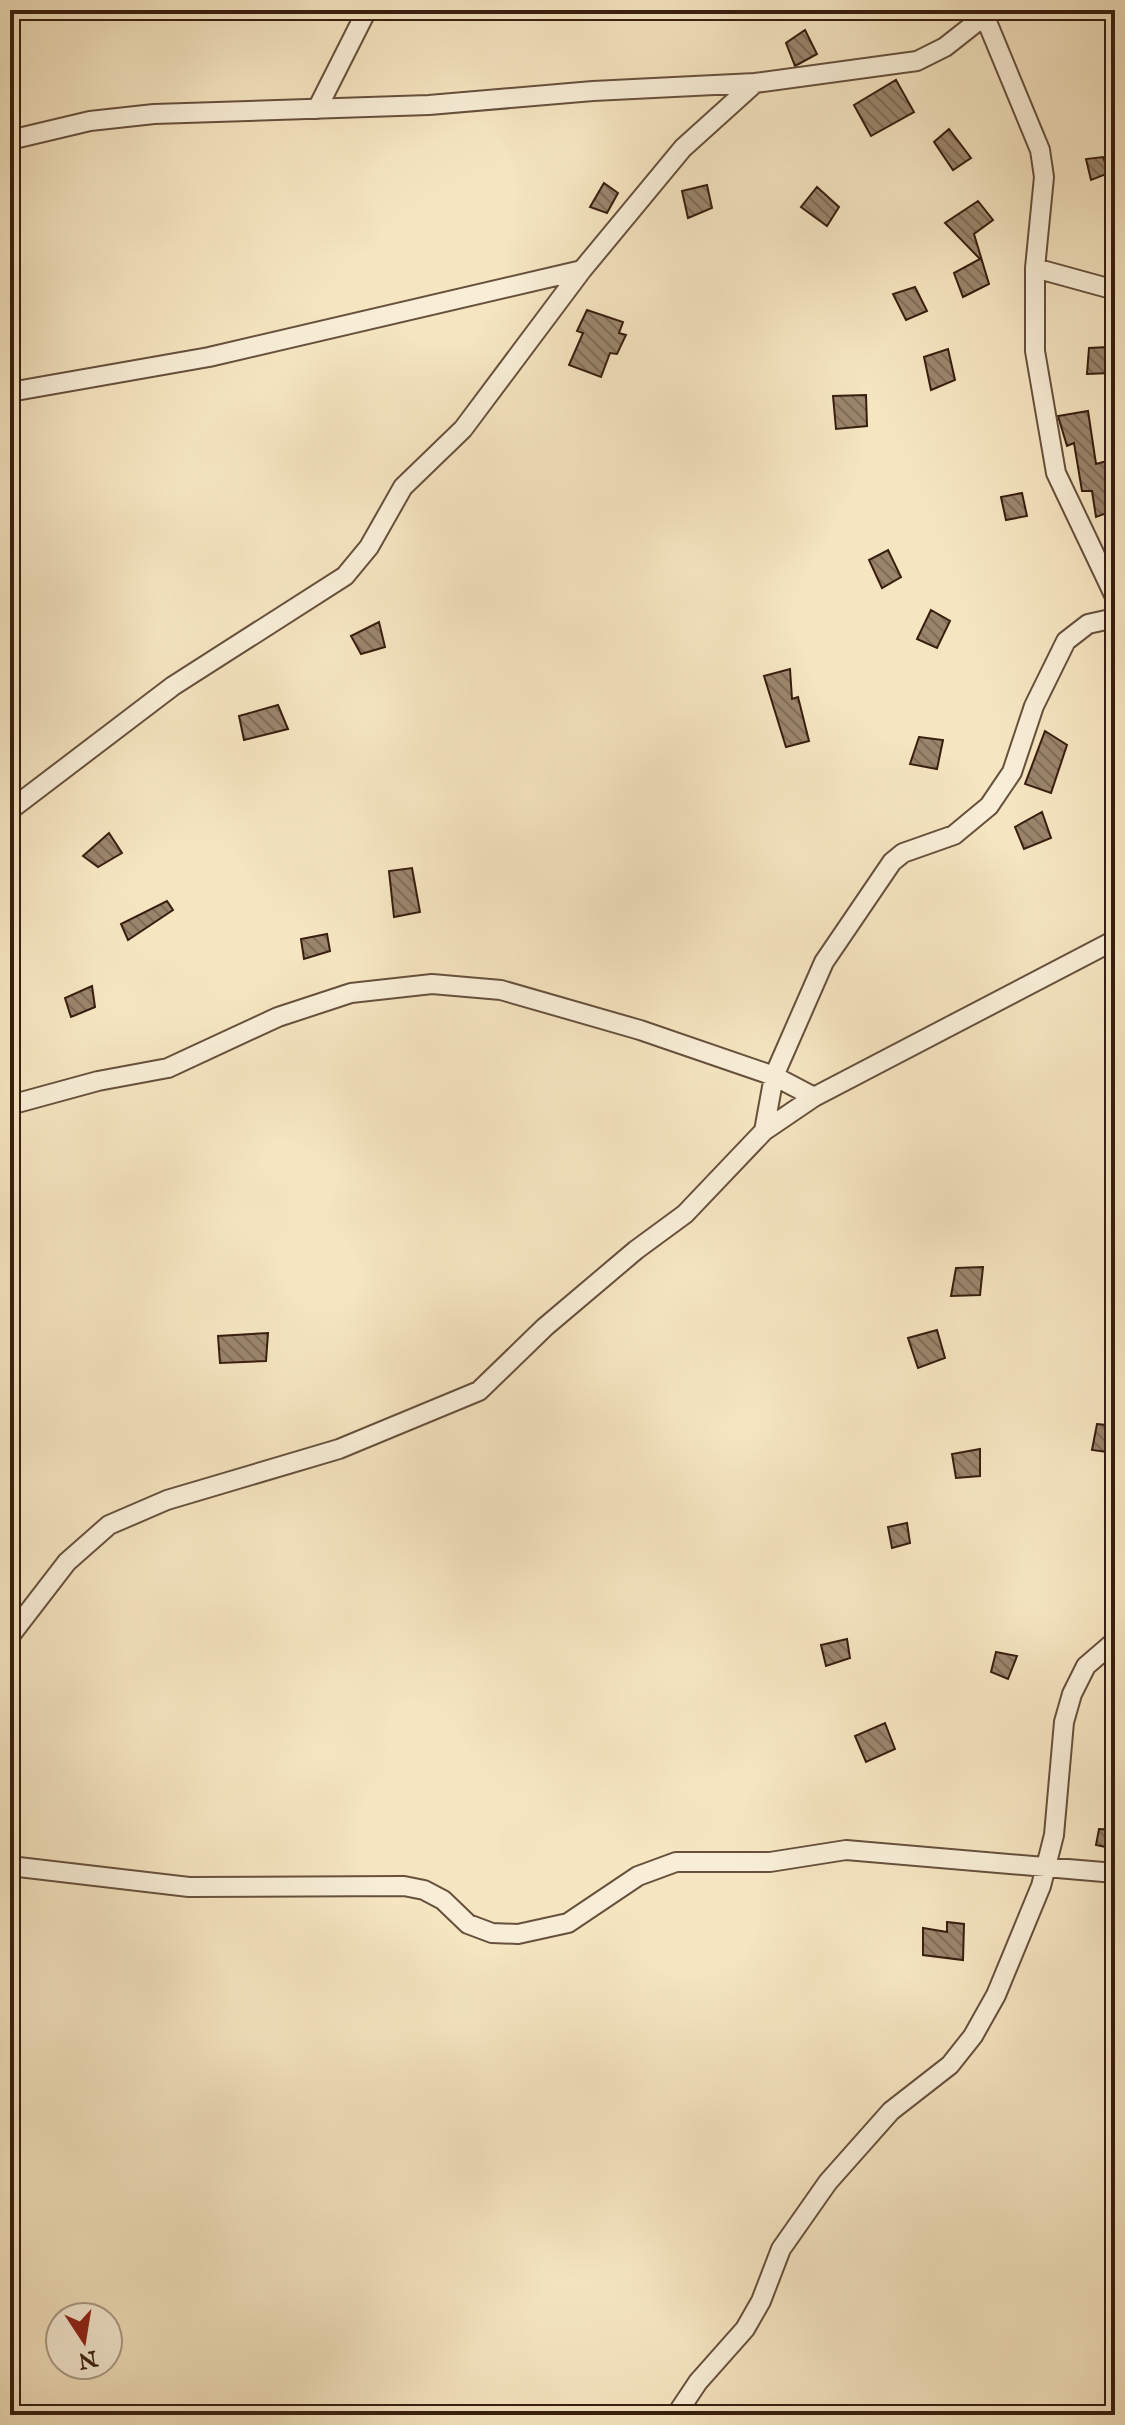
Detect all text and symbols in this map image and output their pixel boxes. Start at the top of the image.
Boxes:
north arrow [44,2301,124,2381]
text: N [76,2343,101,2374]

